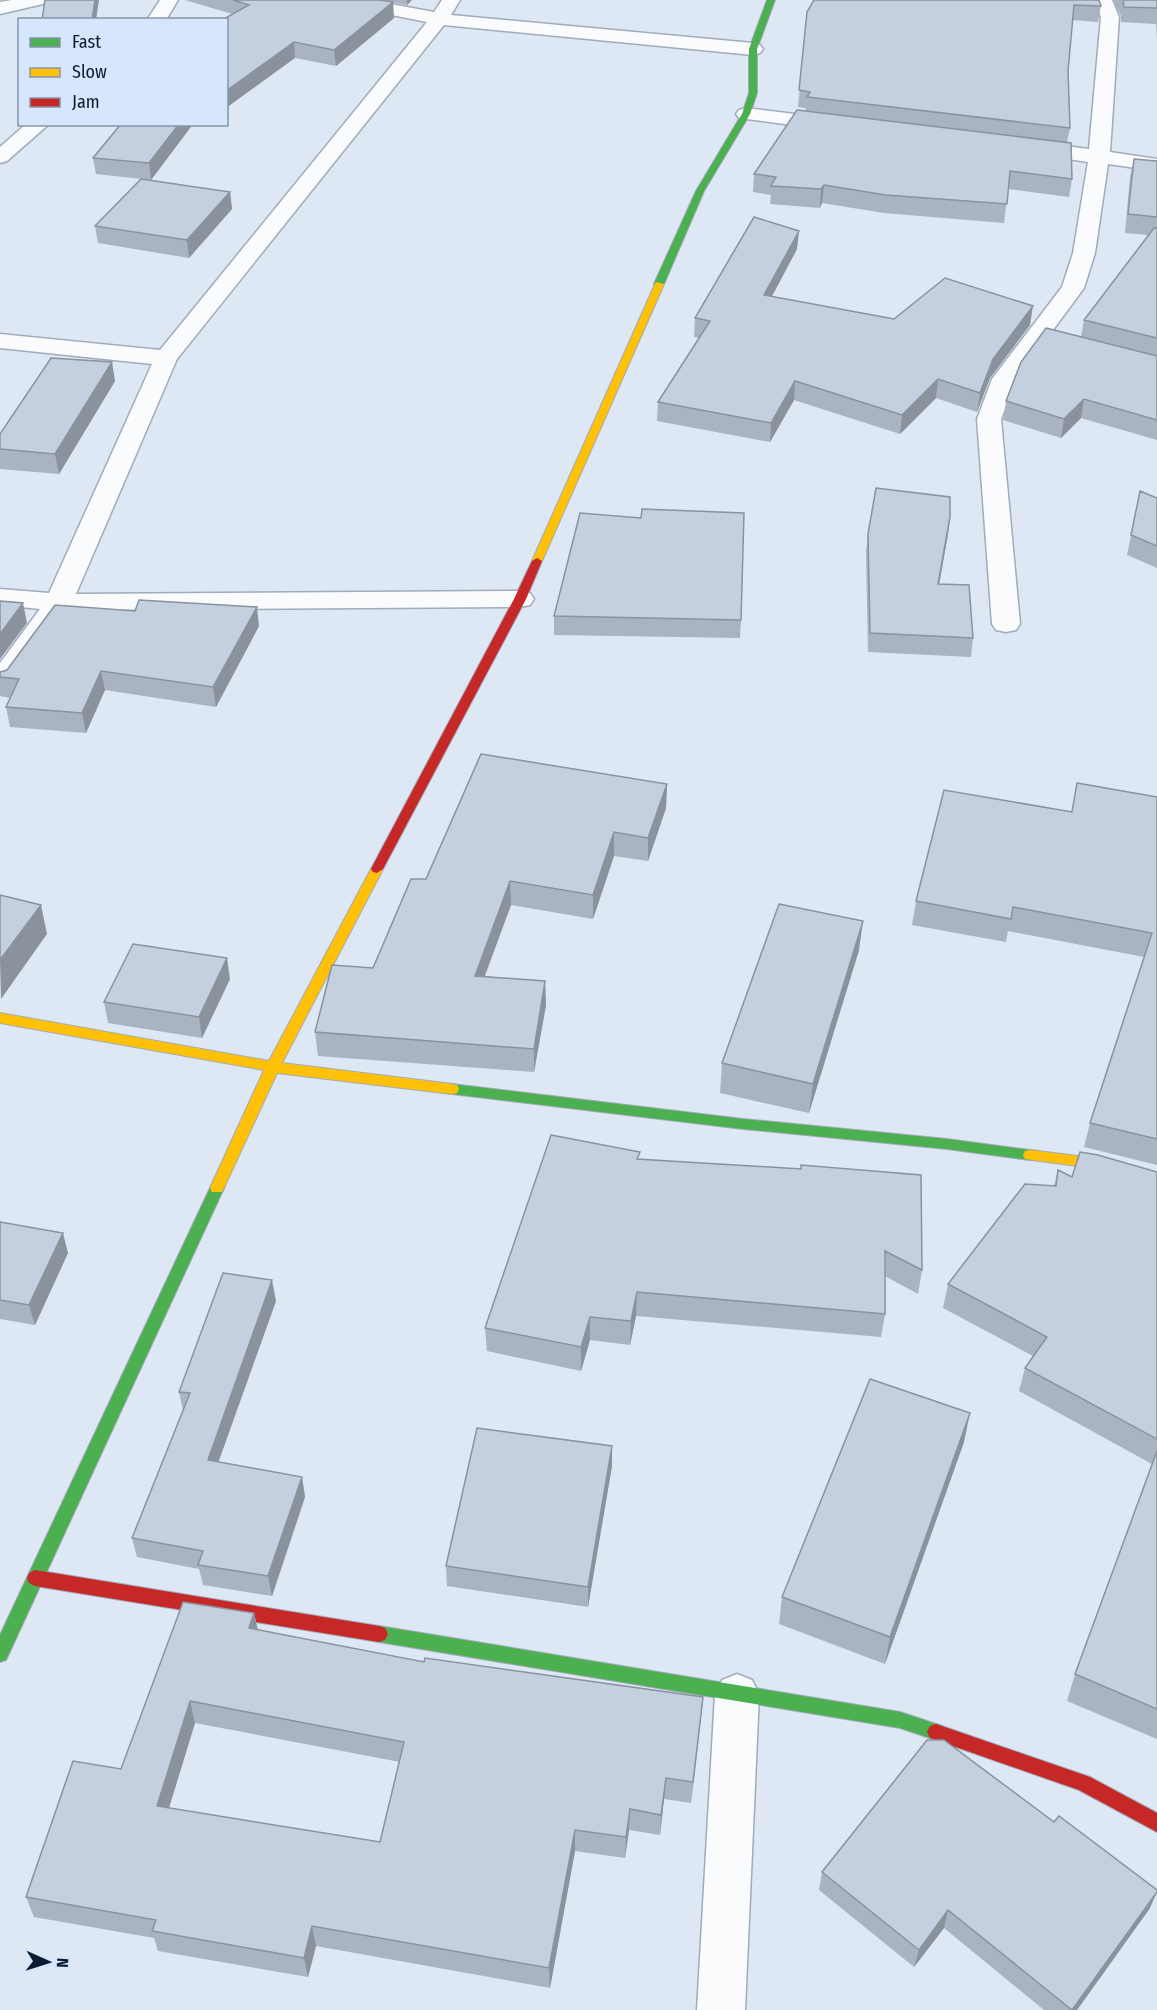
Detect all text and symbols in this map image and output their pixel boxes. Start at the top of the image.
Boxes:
legend [18,18,228,126]
text: Fast [72,31,101,53]
text: Slow [72,61,107,83]
text: Jam [72,91,100,113]
north arrow [18,1932,78,1992]
text: N [53,1957,72,1968]

